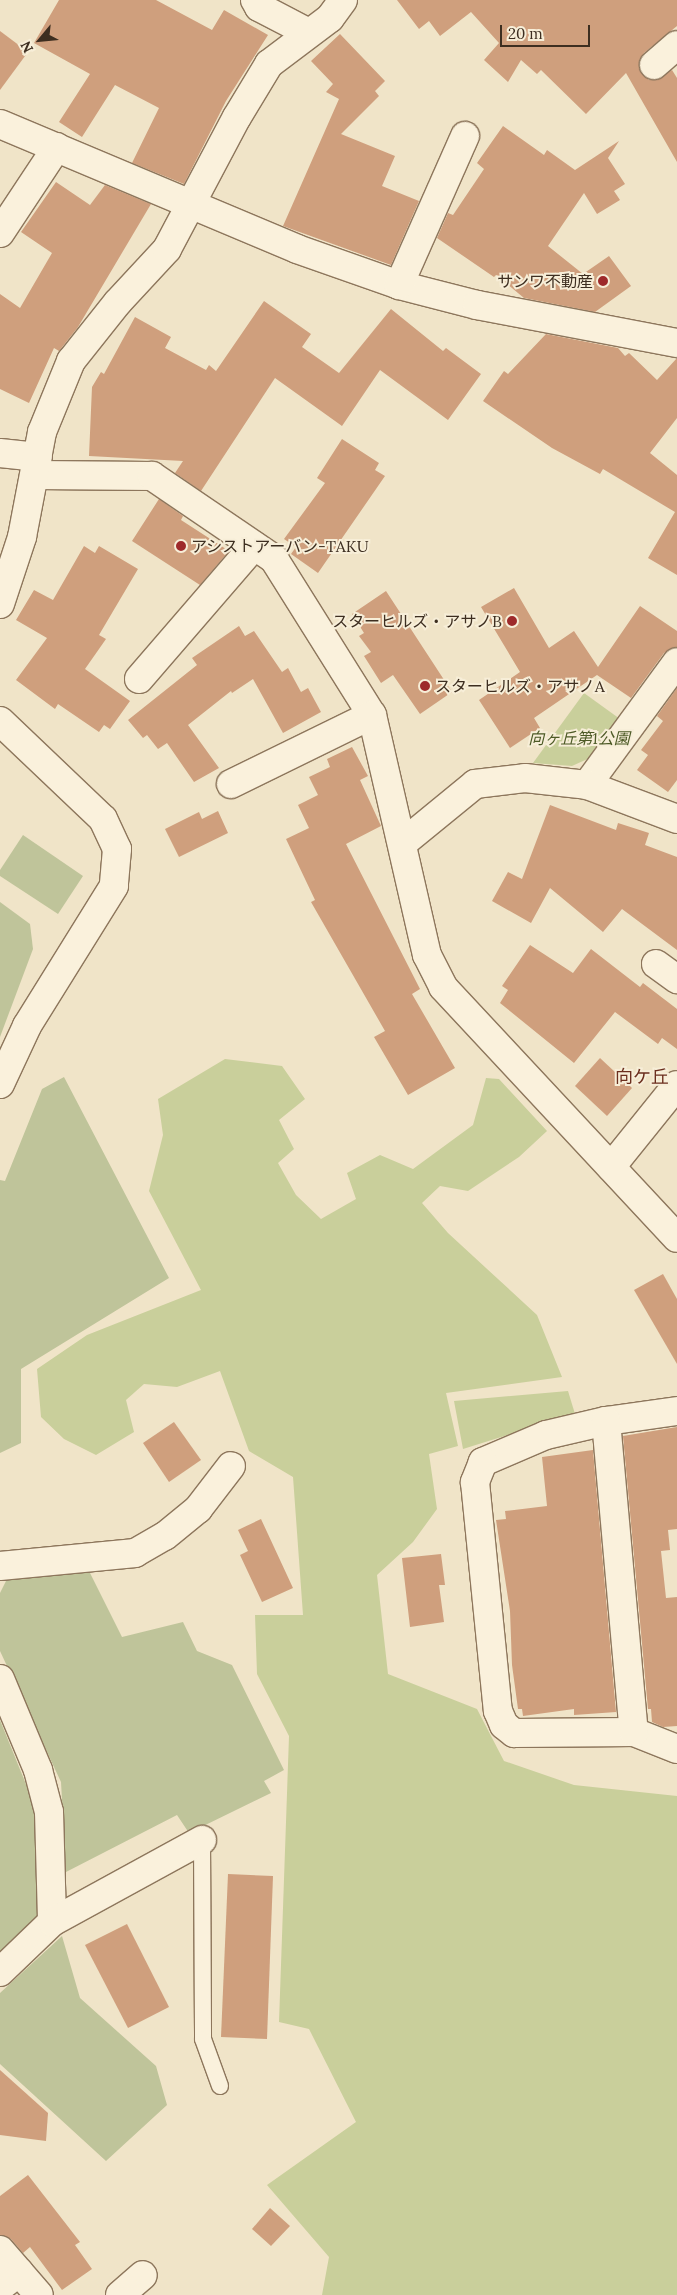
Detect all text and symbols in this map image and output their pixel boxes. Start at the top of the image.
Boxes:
north arrow [15,15,65,65]
scale bar [502,15,592,47]
text: 20 m [508,24,543,43]
text: N [16,38,37,56]
place label: サンワ不動産 [497,271,593,291]
marker: サンワ不動産 [597,275,609,287]
place label: アシストアーバン-TAKU [191,536,368,556]
marker: アシストアーバン-TAKU [175,540,187,552]
place label: スターヒルズ・アサノB [332,611,502,631]
marker: スターヒルズ・アサノB [506,615,518,627]
place label: スターヒルズ・アサノA [435,676,605,696]
marker: スターヒルズ・アサノA [419,680,431,692]
park label: 向ヶ丘第1公園 [528,728,630,748]
district label: 向ケ丘 [615,1066,669,1088]

